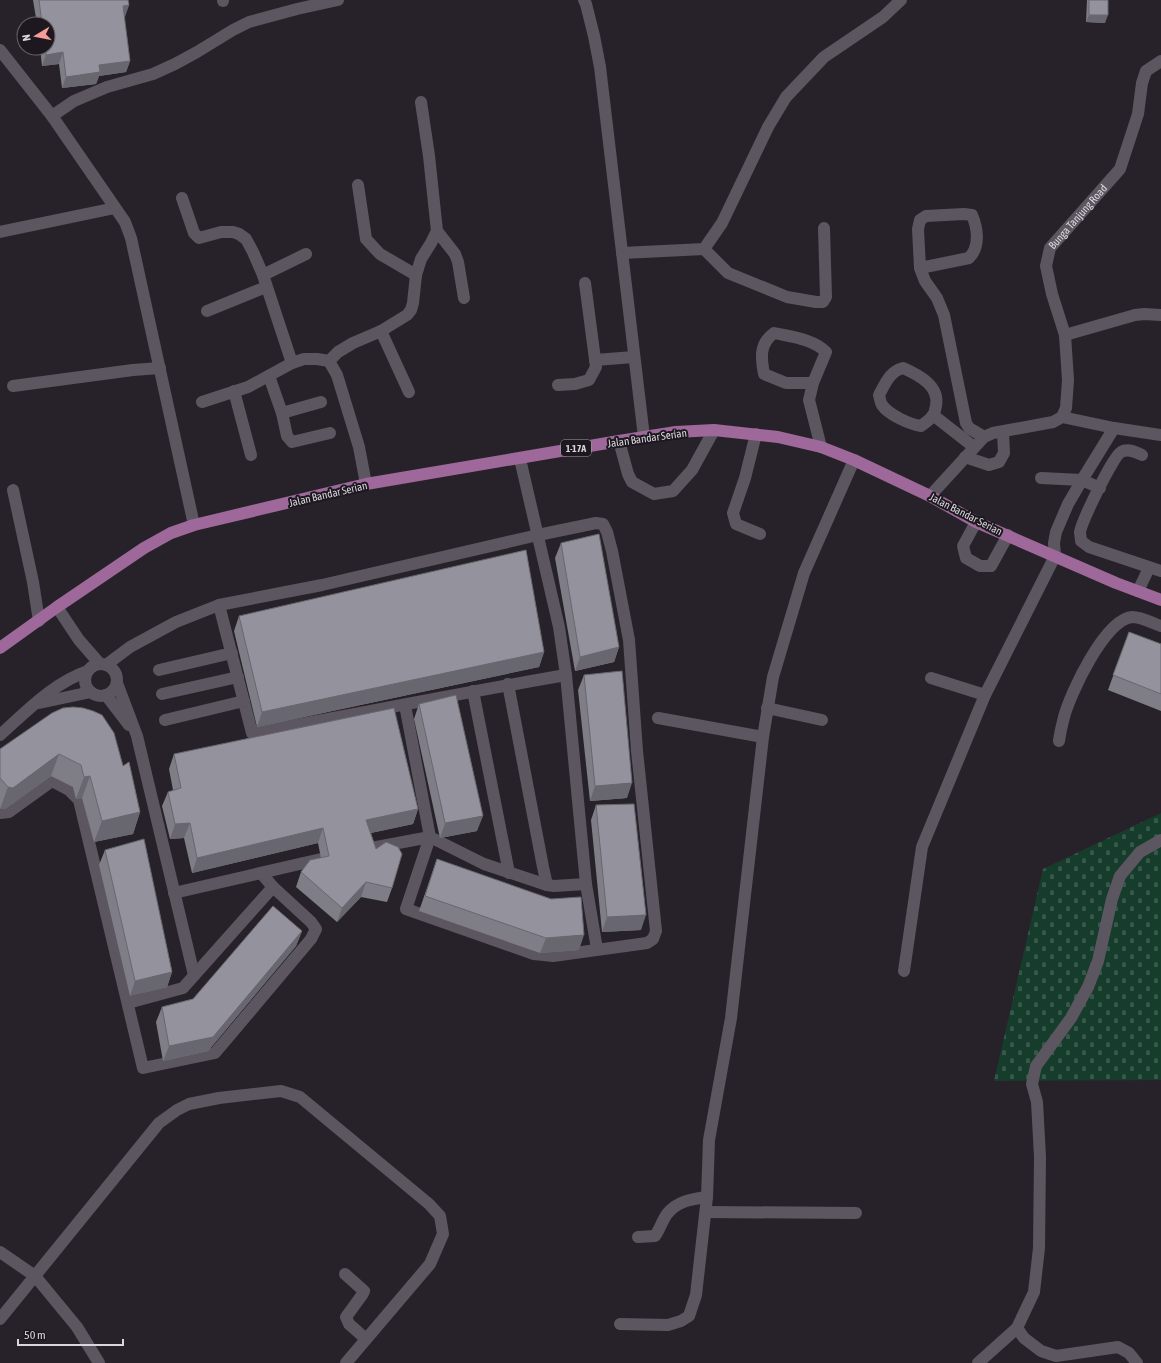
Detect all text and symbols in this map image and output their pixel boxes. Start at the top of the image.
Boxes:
north arrow [16,16,56,56]
text: N [20,33,33,42]
street label: Bunga Tanjung Road [1046,182,1109,251]
street label: Jalan Bandar Serian [607,426,687,450]
road number: 1-17A [561,440,591,456]
street label: Jalan Bandar Serian [288,479,368,509]
street label: Jalan Bandar Serian [928,490,1004,538]
scale bar [18,1321,123,1347]
text: 50 m [24,1328,46,1342]

